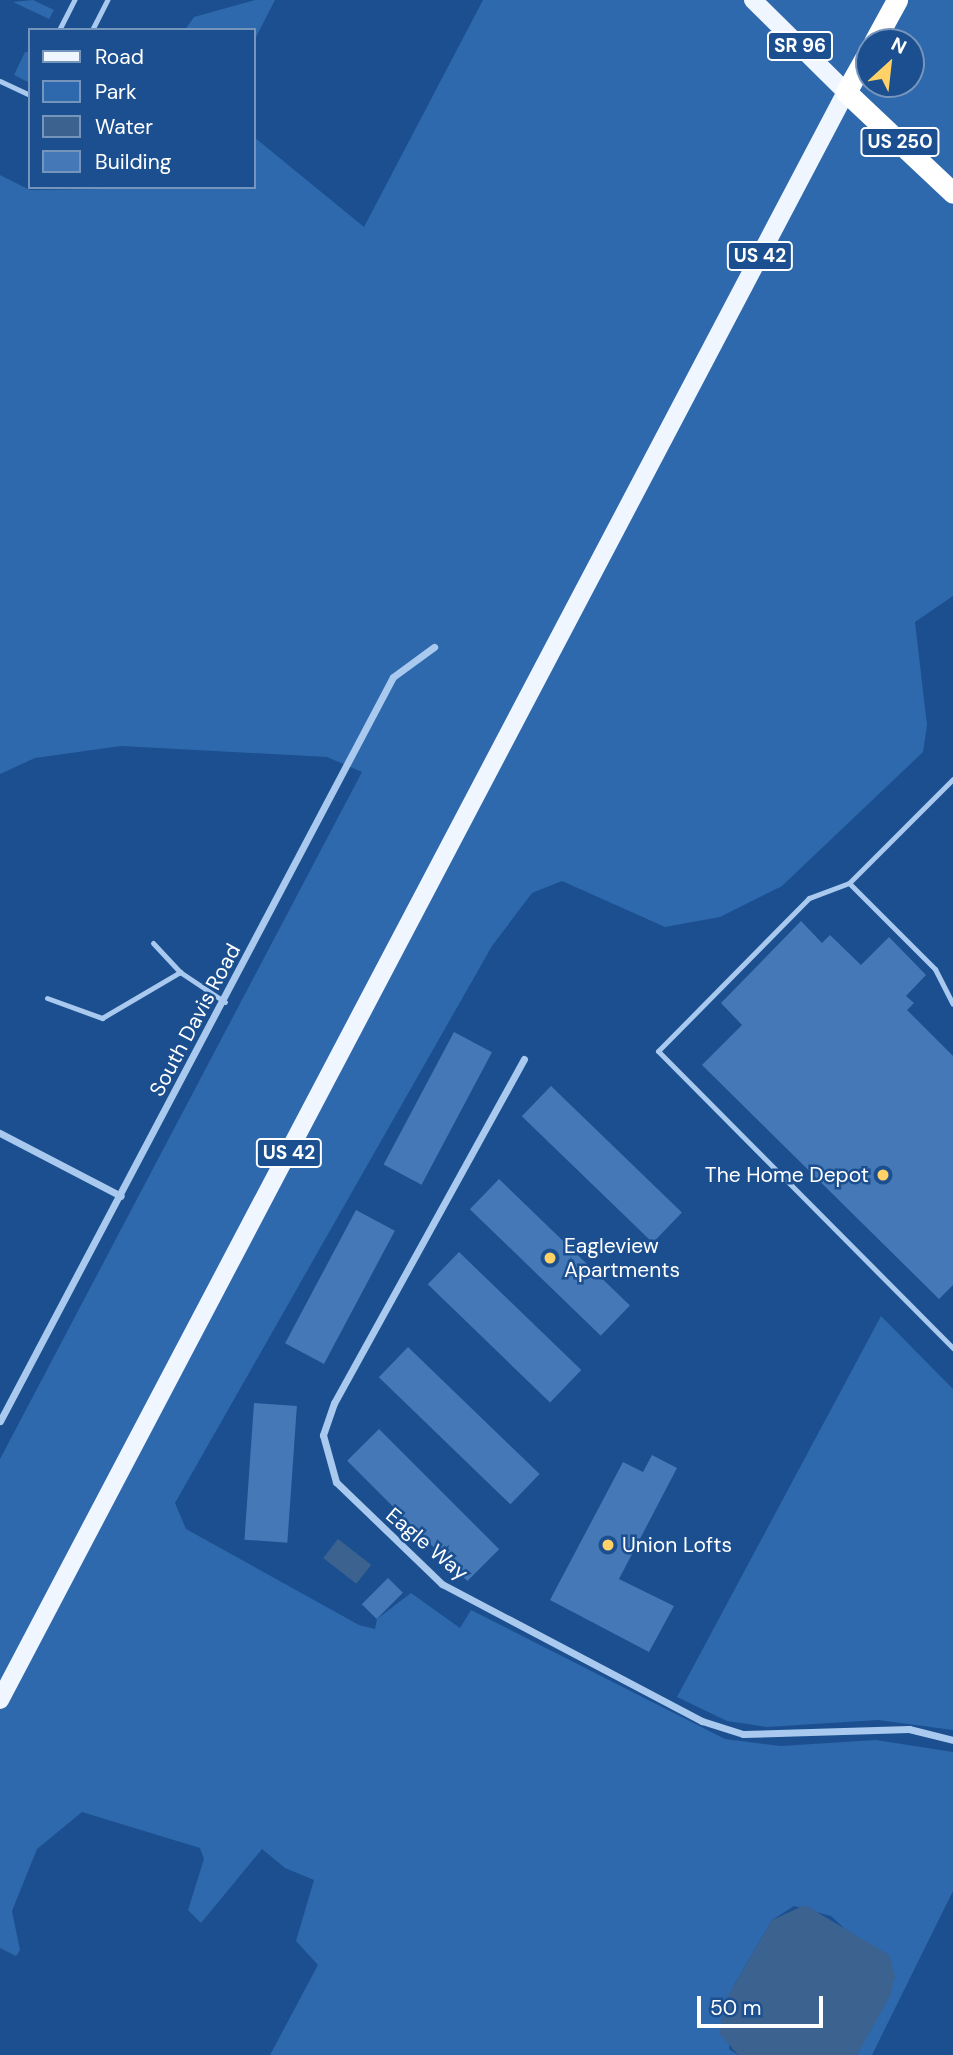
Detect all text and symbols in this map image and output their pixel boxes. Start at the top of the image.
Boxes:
legend [28,28,256,189]
north arrow [855,28,925,98]
road number: SR 96 [767,30,833,61]
text: N [887,31,911,60]
text: Road [95,43,144,71]
text: Park [95,78,136,106]
text: Water [95,113,153,141]
road number: US 250 [860,126,940,158]
text: Building [95,148,171,176]
road number: US 42 [727,240,793,272]
street label: South Davis Road [144,939,246,1101]
road number: US 42 [256,1138,322,1168]
place label: The Home Depot [705,1162,869,1188]
marker: The Home Depot [875,1167,891,1183]
place label: Eagleview Apartments [564,1233,680,1283]
marker: Eagleview Apartments [542,1250,558,1266]
street label: Eagle Way [381,1502,473,1586]
place label: Union Lofts [622,1532,732,1558]
marker: Union Lofts [600,1537,616,1553]
scale bar [701,1982,827,2026]
text: 50 m [710,1994,761,2022]

